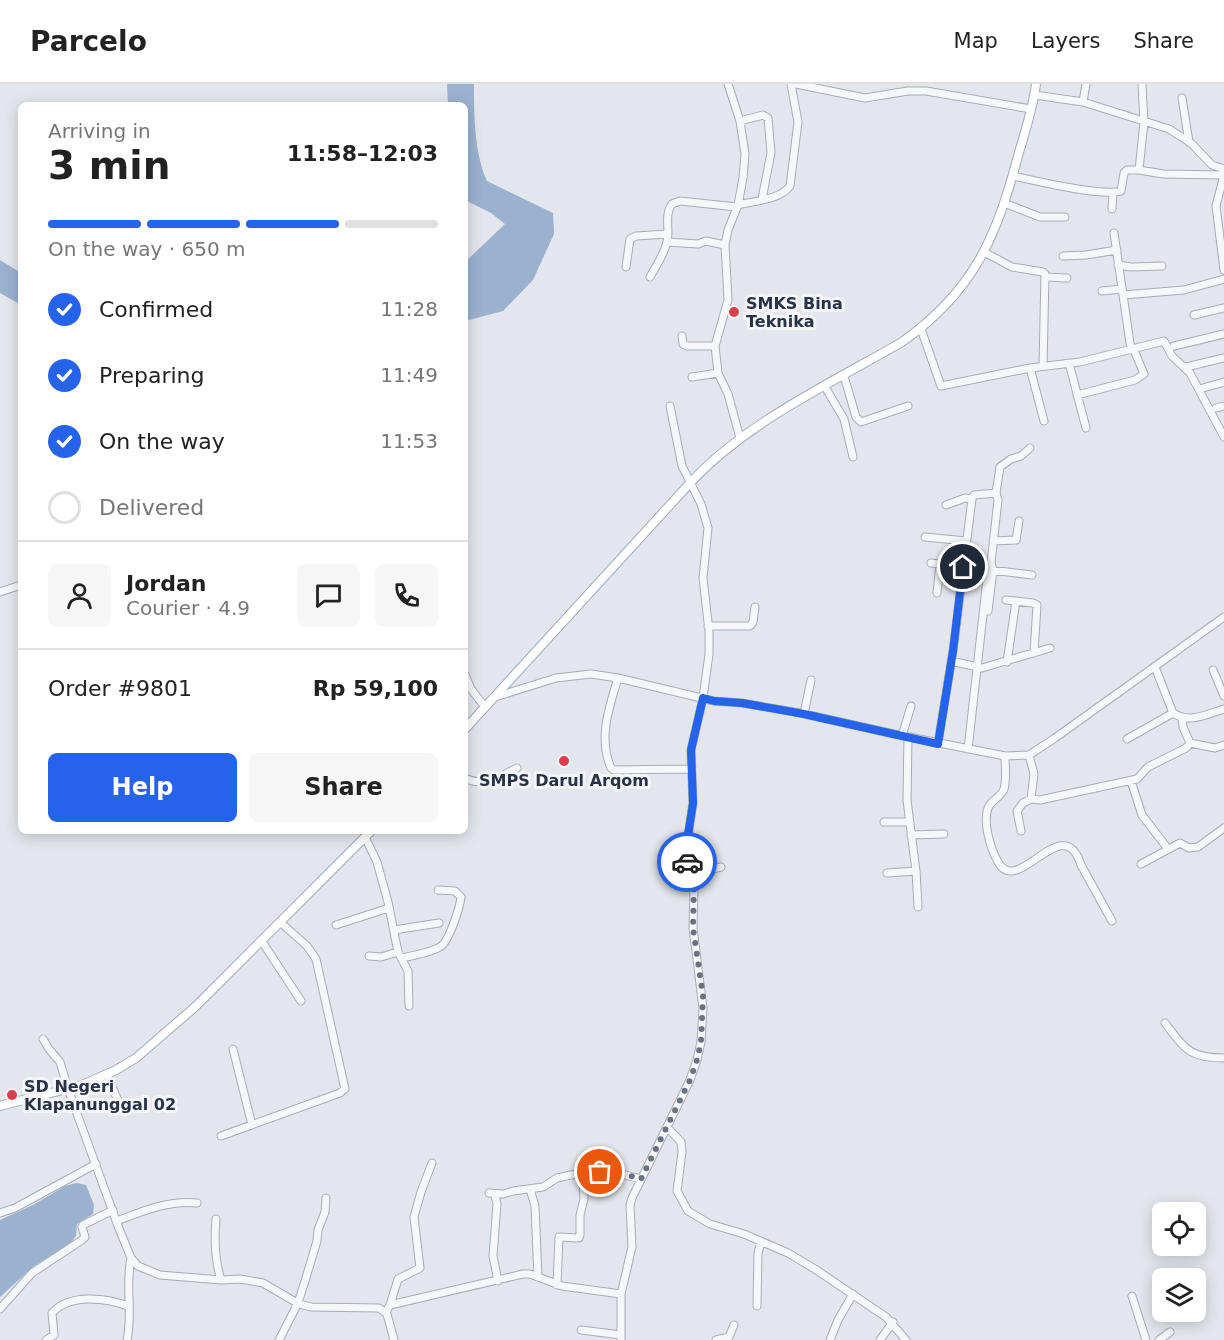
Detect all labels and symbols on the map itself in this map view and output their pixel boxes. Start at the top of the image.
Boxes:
place label: SMKS Bina Teknika [746,294,843,331]
marker: SMKS Bina Teknika [727,305,741,319]
pin [937,541,988,592]
marker: SMPS Darul Arqom [557,754,571,768]
place label: SMPS Darul Arqom [479,771,649,790]
courier [657,832,717,892]
place label: SD Negeri Klapanunggal 02 [24,1077,176,1114]
marker: SD Negeri Klapanunggal 02 [5,1088,19,1102]
pin [574,1146,625,1197]

